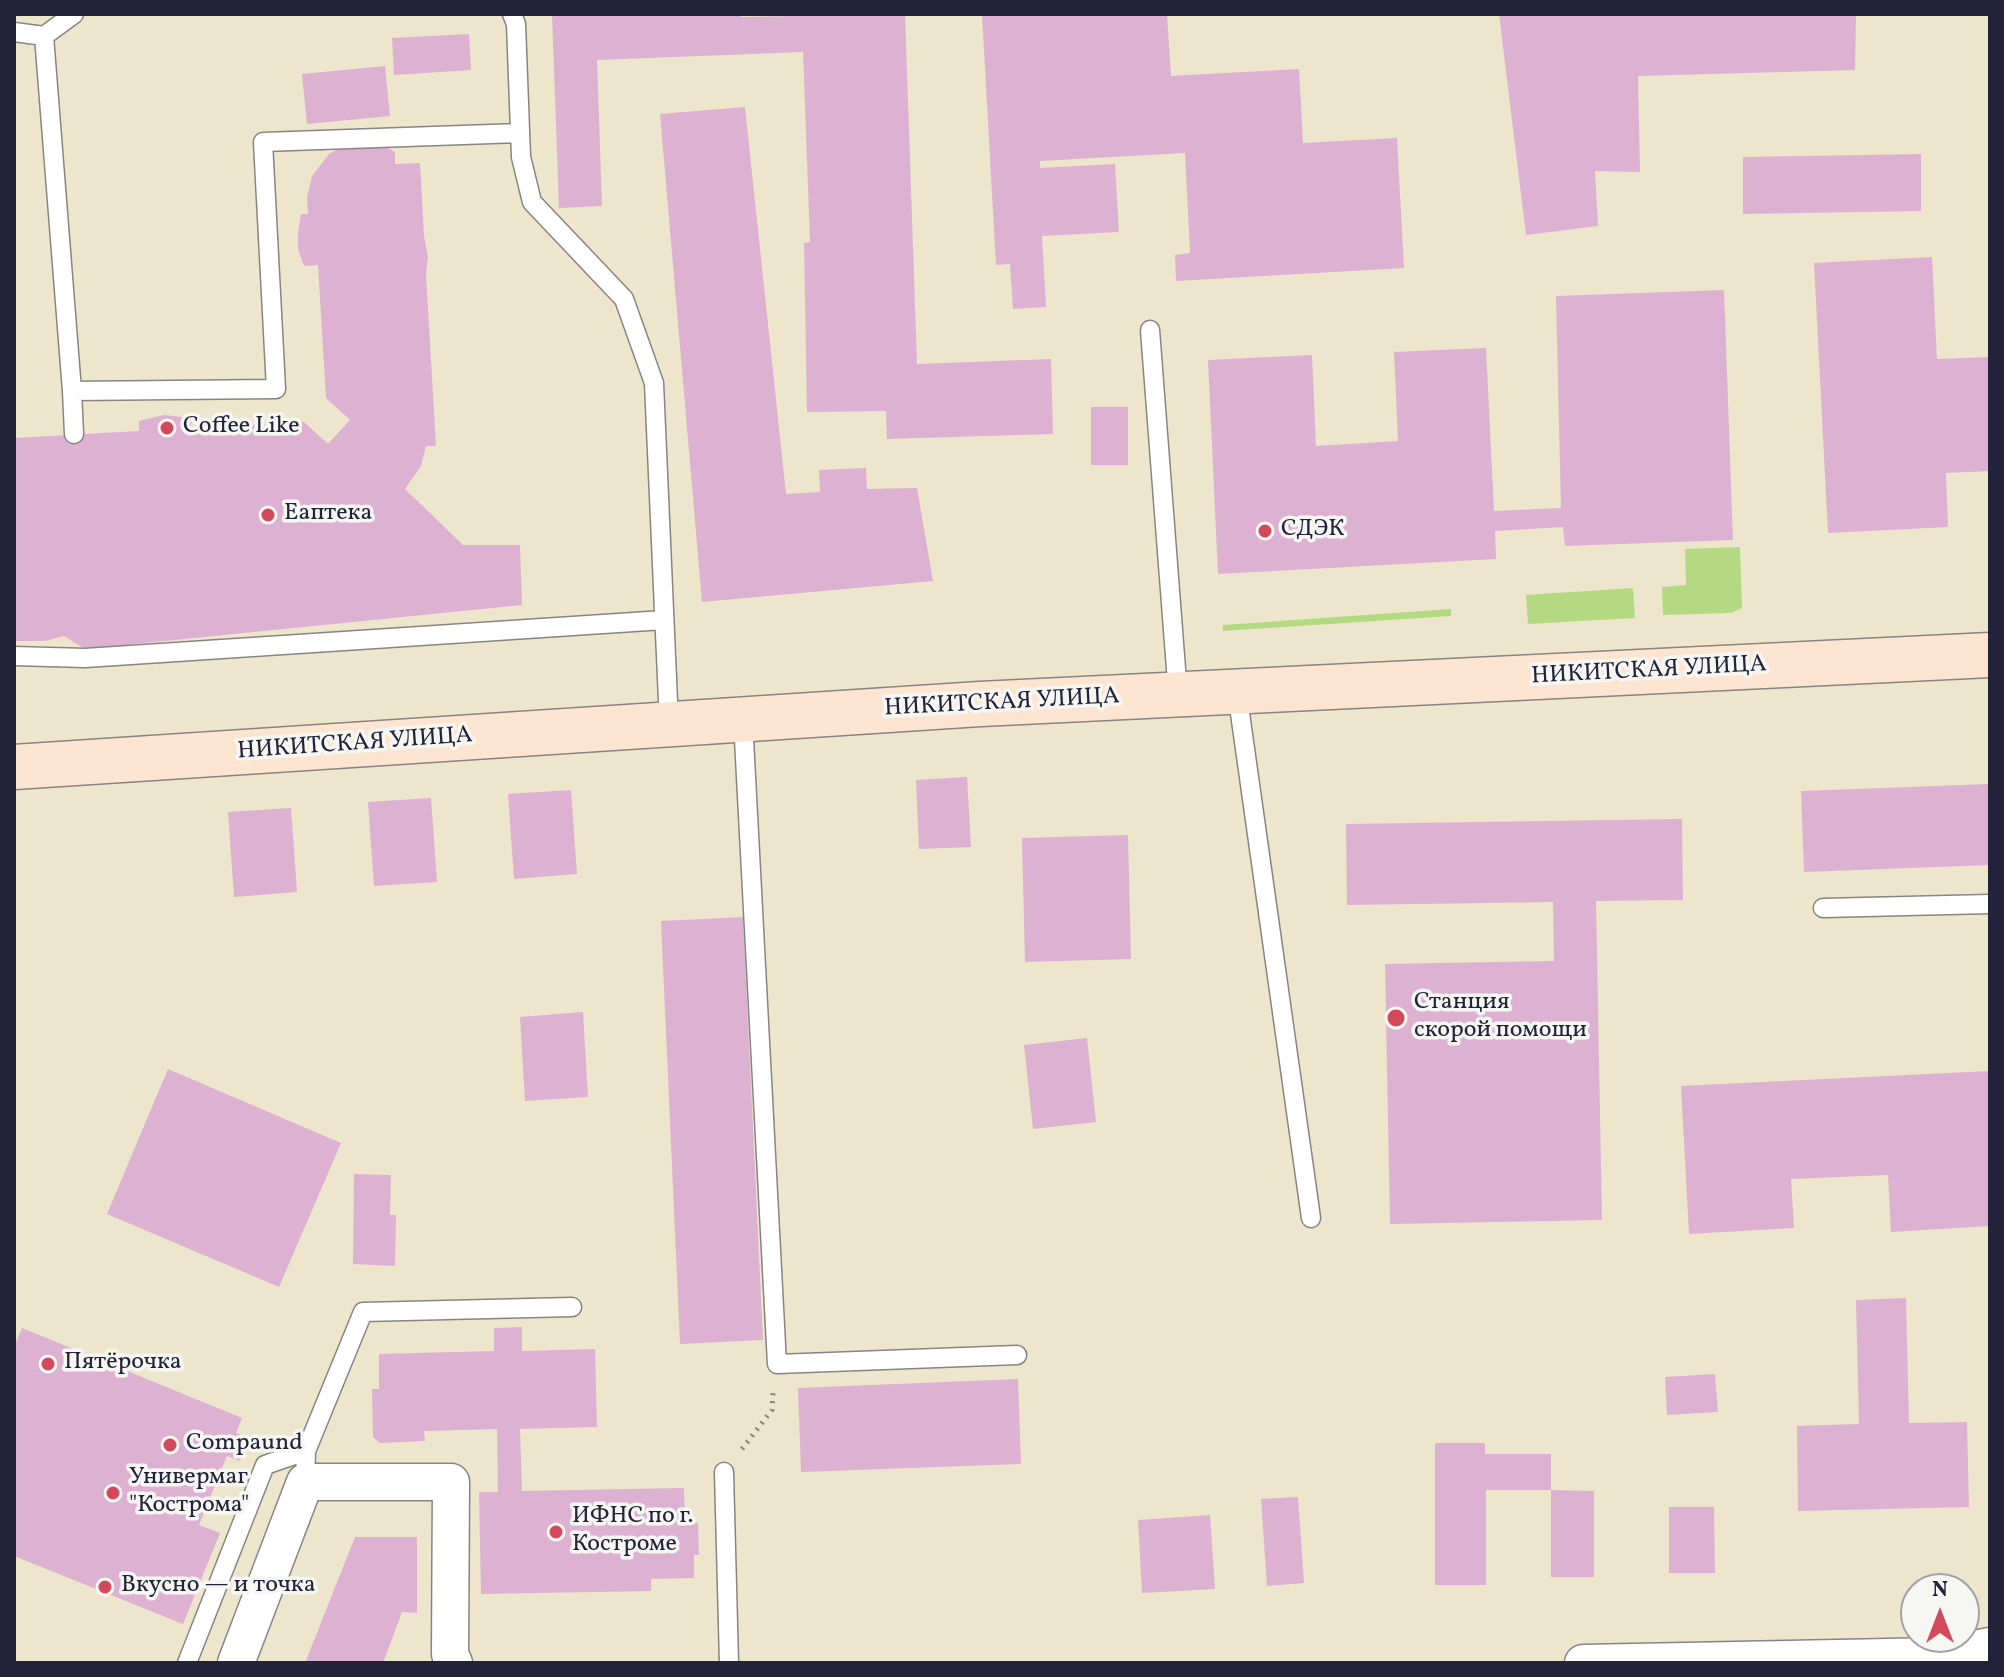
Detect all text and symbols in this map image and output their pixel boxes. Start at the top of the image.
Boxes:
place label: Coffee Like [183,414,300,442]
marker: Coffee Like [158,419,176,437]
place label: Еаптека [284,501,372,529]
marker: Еаптека [259,506,277,524]
place label: СДЭК [1281,517,1345,545]
marker: СДЭК [1256,522,1274,540]
street label: НИКИТСКАЯ УЛИЦА [1531,651,1767,693]
street label: НИКИТСКАЯ УЛИЦА [884,683,1120,725]
street label: НИКИТСКАЯ УЛИЦА [236,722,474,768]
place label: Станция скорой помощи [1414,990,1587,1046]
marker: Станция скорой помощи [1385,1007,1407,1029]
place label: Пятёрочка [64,1350,182,1378]
marker: Пятёрочка [39,1355,57,1373]
place label: Compaund [186,1431,303,1459]
marker: Compaund [161,1436,179,1454]
place label: Универмаг "Кострома" [129,1465,249,1521]
marker: Универмаг "Кострома" [104,1484,122,1502]
place label: ИФНС по г. Костроме [572,1504,693,1560]
marker: ИФНС по г. Костроме [547,1523,565,1541]
place label: Вкусно — и точка [121,1573,316,1601]
north arrow [1900,1573,1980,1653]
text: N [1932,1575,1948,1606]
marker: Вкусно — и точка [96,1578,114,1596]

